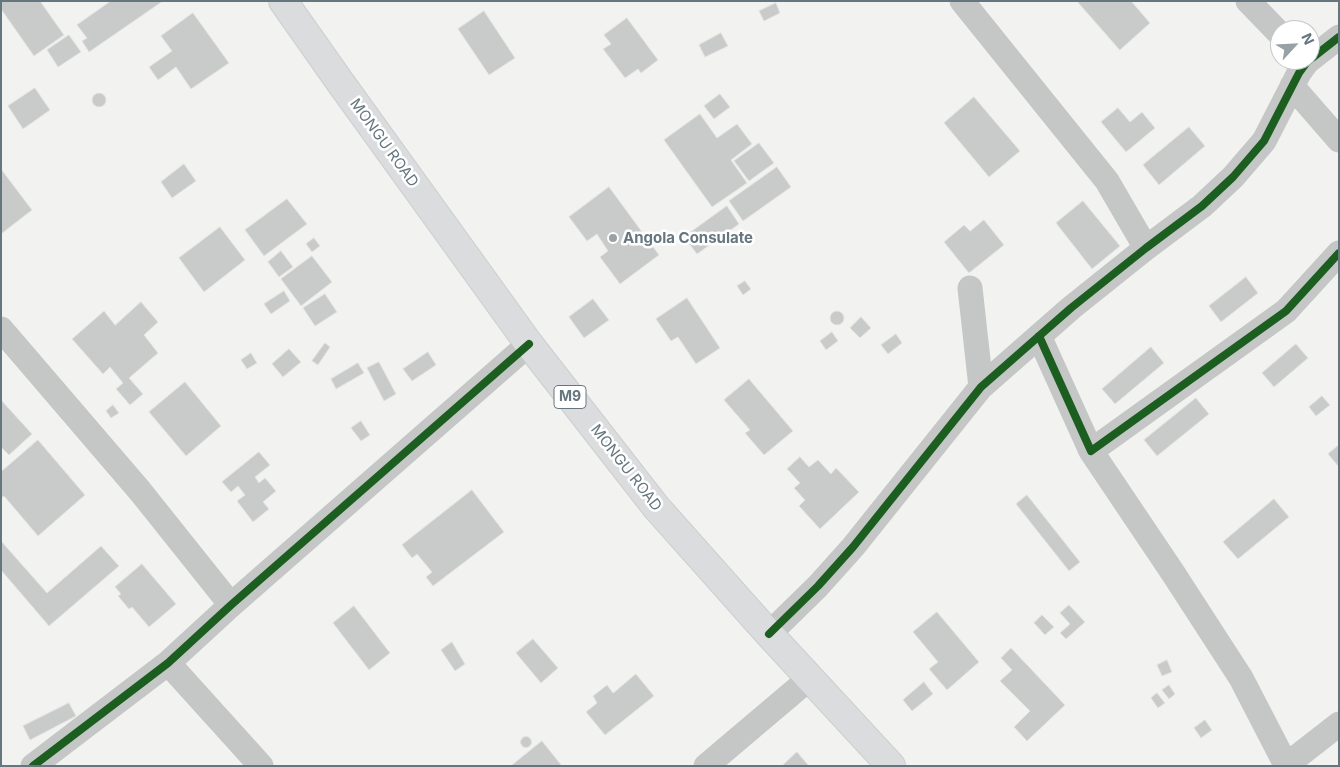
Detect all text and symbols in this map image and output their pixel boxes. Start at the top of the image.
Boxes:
north arrow [1270,20,1320,70]
text: N [1298,30,1318,47]
street label: MONGU ROAD [346,95,422,191]
place label: Angola Consulate [623,229,753,247]
marker: Angola Consulate [607,232,619,244]
road number: M9 [554,386,586,408]
street label: MONGU ROAD [587,421,665,515]

